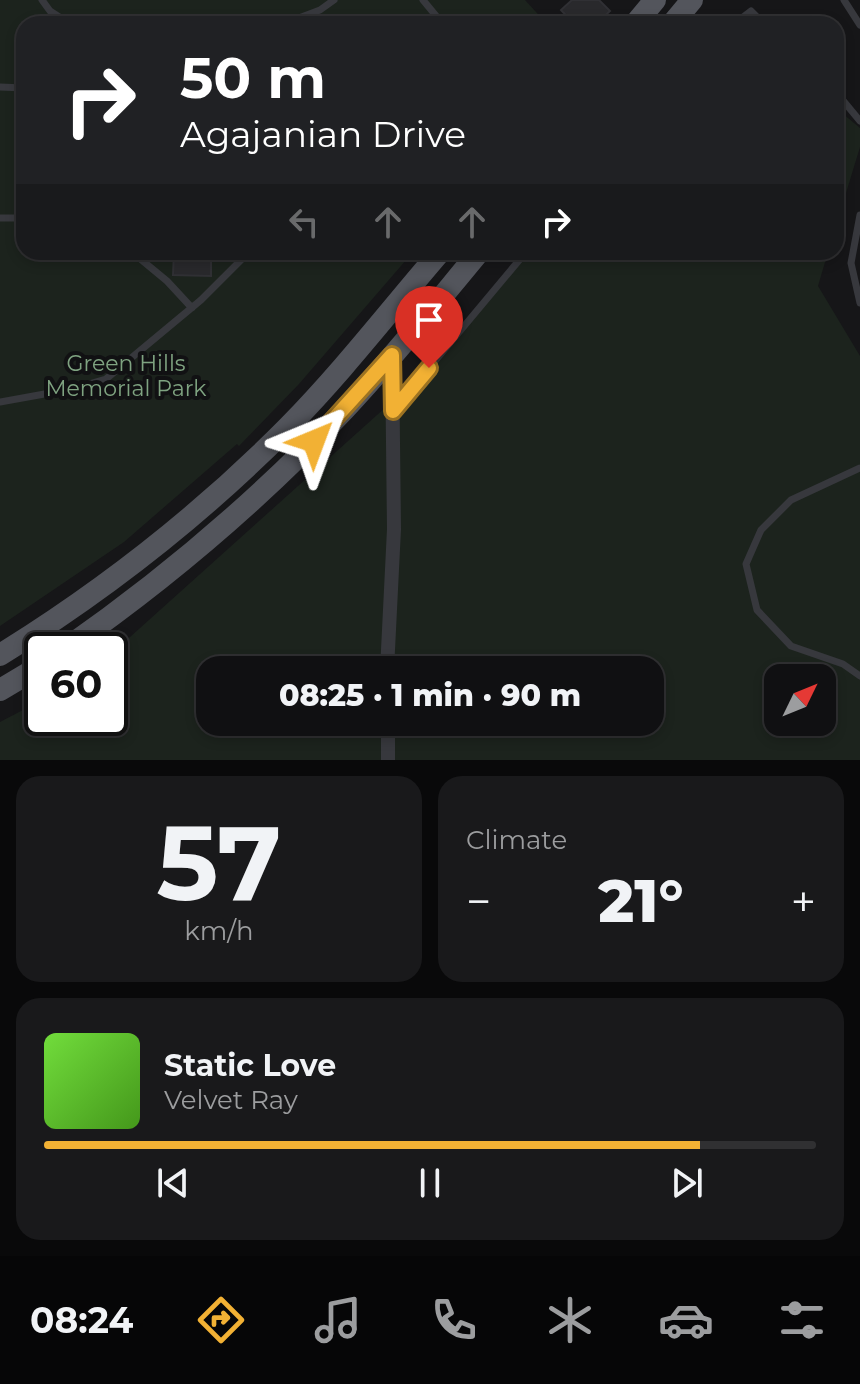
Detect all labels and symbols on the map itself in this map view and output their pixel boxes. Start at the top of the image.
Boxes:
pin [395,286,463,368]
park label: Green Hills Memorial Park [46,350,207,402]
position arrow [272,399,356,483]
speed limit sign: 60 [24,632,128,736]
north arrow [764,664,836,736]

